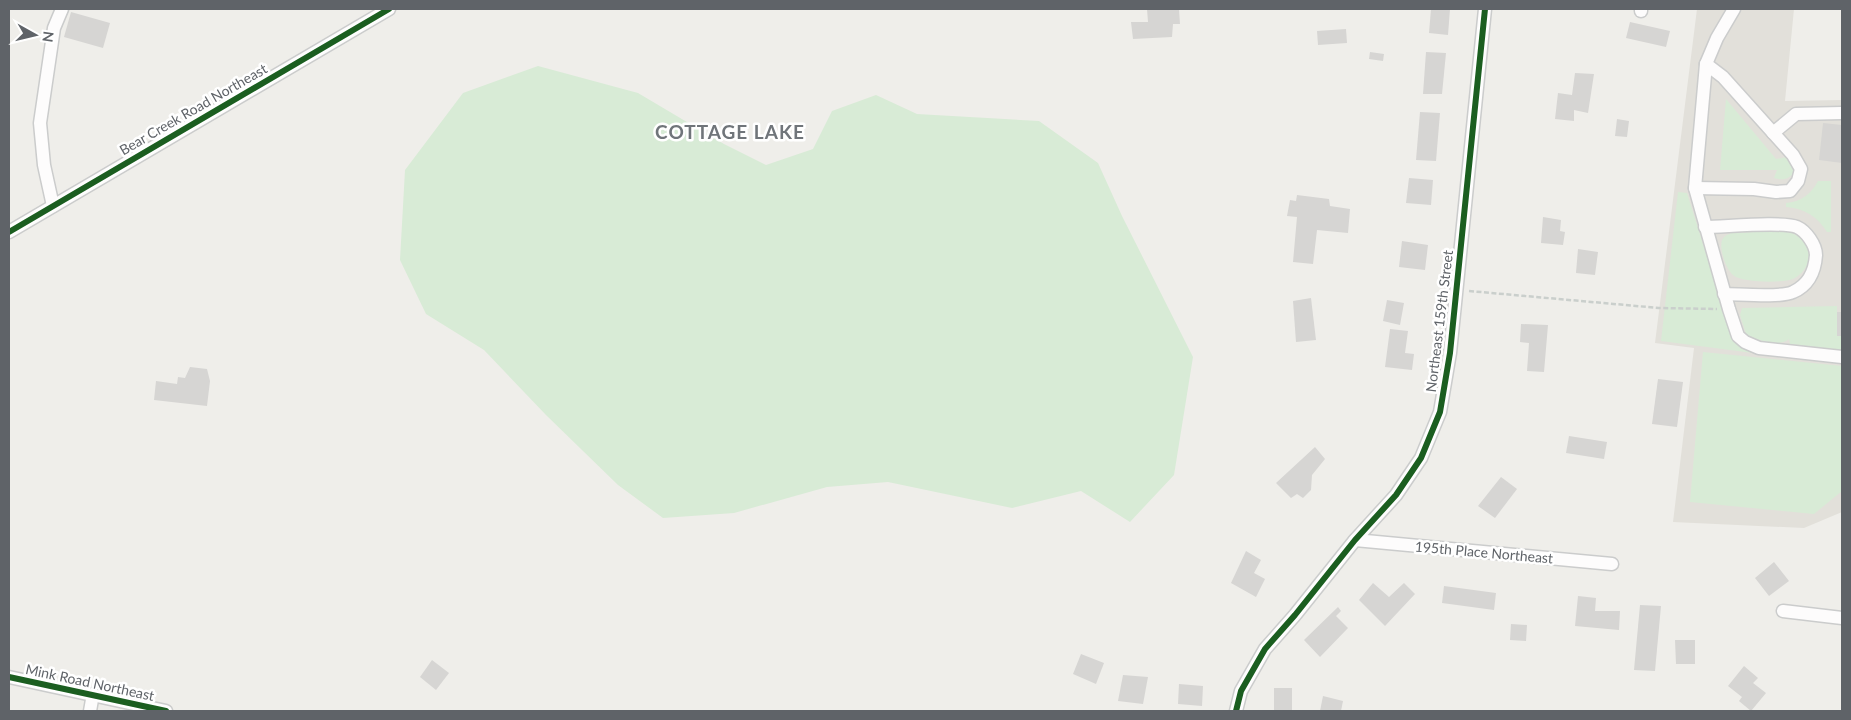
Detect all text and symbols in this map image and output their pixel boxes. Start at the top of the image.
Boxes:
north arrow [10,10,60,60]
text: N [39,30,58,43]
street label: Bear Creek Road Northeast [116,60,270,158]
district label: COTTAGE LAKE [655,120,805,143]
street label: Northeast 159th Street [1422,249,1456,393]
street label: 195th Place Northeast [1414,537,1554,567]
street label: Mink Road Northeast [24,660,156,704]

